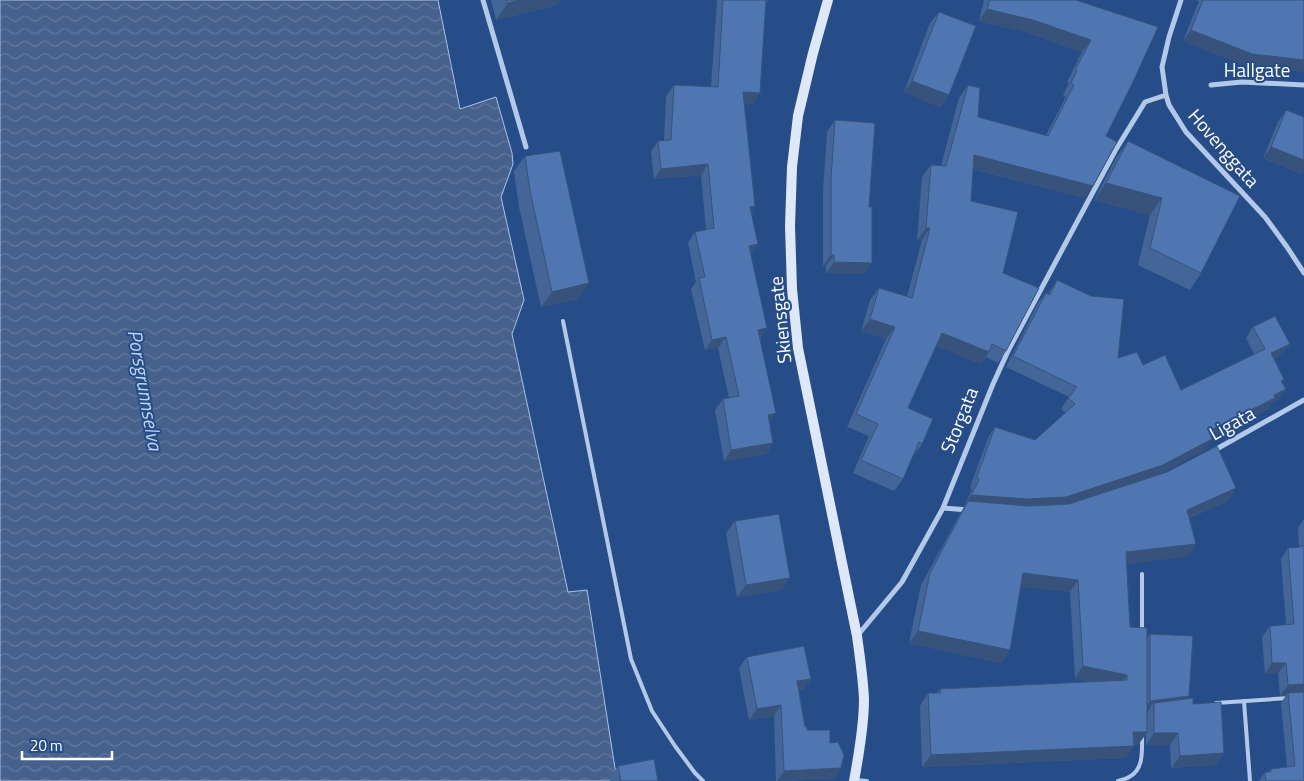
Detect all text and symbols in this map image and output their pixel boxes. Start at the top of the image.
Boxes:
street label: Hallgate [1224,55,1290,84]
street label: Hovenggata [1182,102,1267,194]
street label: Skiensgate [761,275,799,365]
water label: Porsgrunnselva [120,327,172,454]
street label: Storgata [932,382,985,457]
street label: Ligata [1203,398,1261,447]
scale bar [22,728,112,760]
text: 20 m [30,734,63,757]

